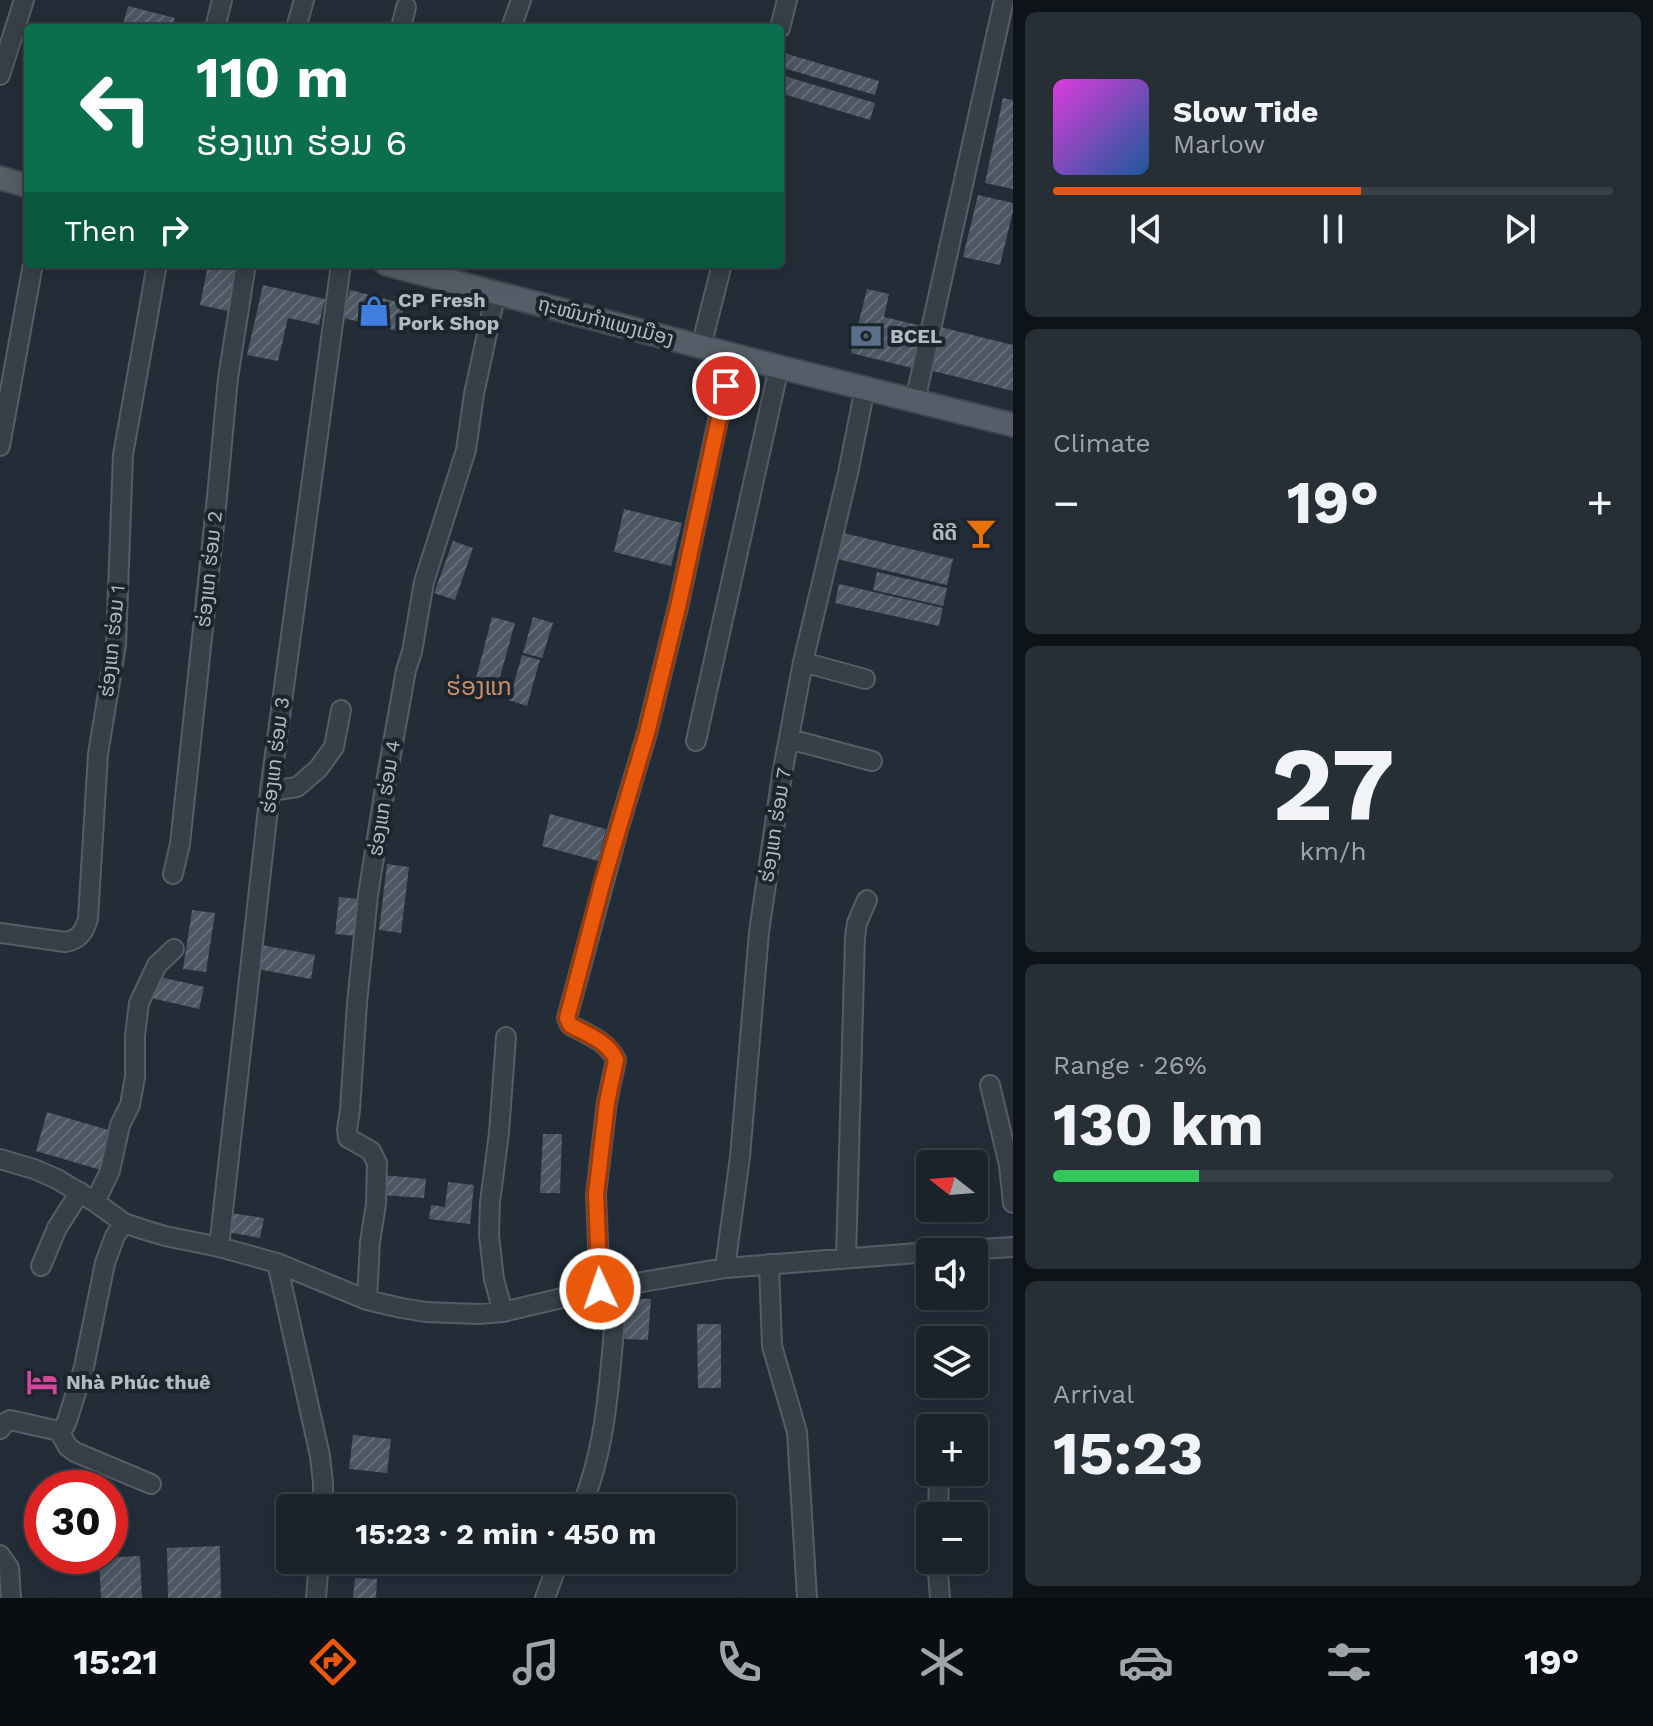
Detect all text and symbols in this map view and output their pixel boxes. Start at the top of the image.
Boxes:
text: 110 m [196,45,349,111]
icon: left [64,56,168,160]
text: Slow Tide [1173,94,1318,129]
text: ຮ່ອງແກ ຮ່ອມ 6 [196,122,407,164]
text: Marlow [1173,129,1265,159]
icon: previous [1124,207,1168,251]
icon: pause [1311,207,1355,251]
icon: next [1498,207,1542,251]
icon: right [152,208,196,252]
text: Then [64,213,136,248]
place label: CP Fresh Pork Shop [398,288,499,335]
street label: ຖະໜົນກຳແພງເມືອງ [535,291,677,351]
shop icon: CP Fresh Pork Shop [357,294,391,328]
bank icon: BCEL [849,319,883,353]
place label: BCEL [890,324,942,348]
pin [692,352,760,420]
icon: arrive [704,364,748,408]
text: Climate [1053,428,1151,458]
text: 19° [1287,467,1379,538]
text: − [1053,477,1080,529]
text: + [1586,477,1613,529]
street label: ຮ່ອງແກ ຮ່ອມ 2 [191,510,227,628]
bar icon: ດີດີ [964,516,998,550]
place label: ດີດີ [932,521,957,545]
street label: ຮ່ອງແກ ຮ່ອມ 1 [94,584,130,698]
district label: ຮ່ອງແກ [446,673,512,701]
street label: ຮ່ອງແກ ຮ່ອມ 3 [256,695,294,815]
text: 27 [1271,723,1395,845]
street label: ຮ່ອງແກ ຮ່ອມ 4 [363,738,405,858]
street label: ຮ່ອງແກ ຮ່ອມ 7 [754,766,796,884]
text: km/h [1300,836,1366,866]
text: Range · 26% [1053,1050,1207,1080]
text: 130 km [1053,1089,1264,1160]
north arrow [916,1150,988,1222]
map controls [916,1150,988,1574]
button: sound [916,1238,988,1310]
position arrow [558,1247,642,1331]
button: layers [916,1326,988,1398]
hotel icon: Nhà Phúc thuê [25,1365,59,1399]
place label: Nhà Phúc thuê [66,1370,211,1394]
text: Arrival [1053,1379,1134,1409]
button: + [916,1414,988,1486]
text: 15:23 [1053,1418,1203,1489]
speed limit sign: 30 [24,1470,128,1574]
button: − [916,1502,988,1574]
text: 15:23 · 2 min · 450 m [356,1516,656,1551]
icon: directions [305,1634,361,1690]
icon: music [508,1634,564,1690]
icon: phone [711,1634,767,1690]
icon: climate [914,1634,970,1690]
icon: car [1118,1634,1174,1690]
icon: filters [1321,1634,1377,1690]
text: 15:21 [74,1641,158,1683]
text: 19° [1524,1641,1579,1683]

